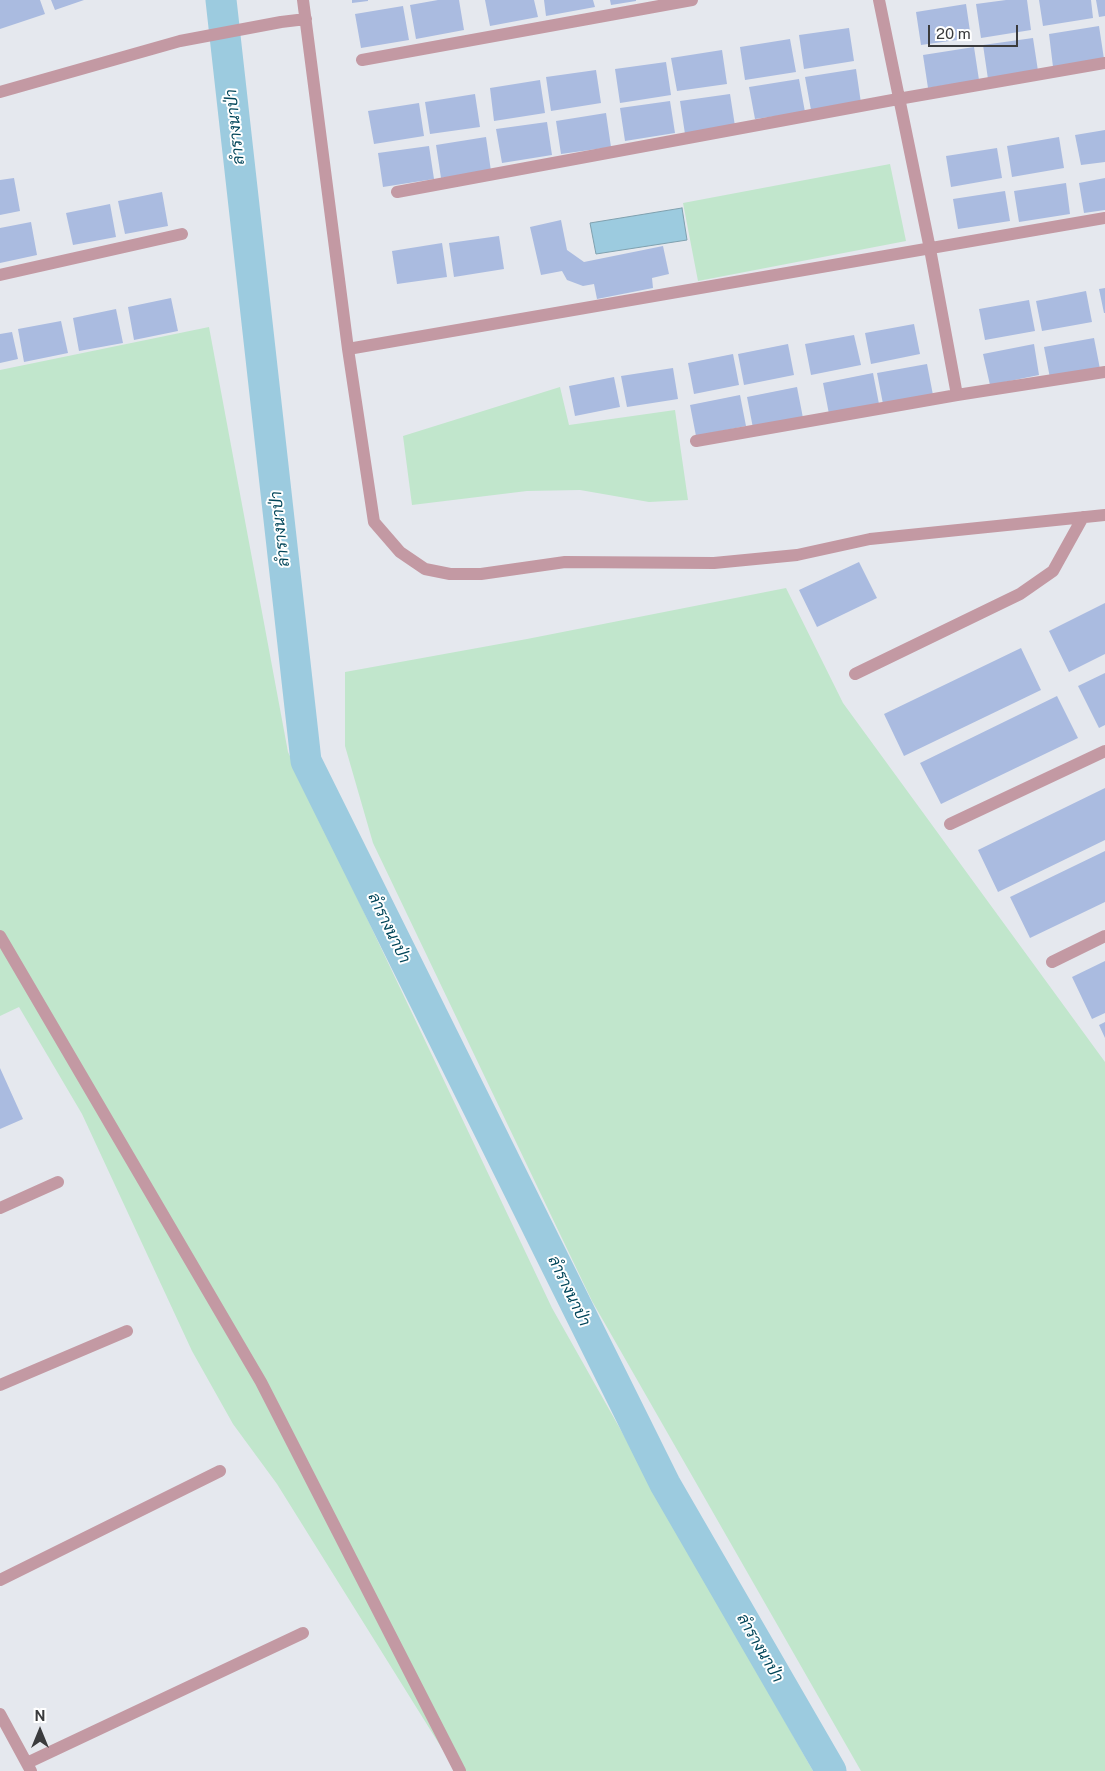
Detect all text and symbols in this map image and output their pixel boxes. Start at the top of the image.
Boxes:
scale bar [930,15,1020,47]
text: 20 m [936,25,971,42]
water label: ลำรางนาป่า [221,88,249,166]
water label: ลำรางนาป่า [266,490,294,568]
water label: ลำรางนาป่า [364,890,414,966]
water label: ลำรางนาป่า [544,1253,594,1329]
water label: ลำรางนาป่า [733,1610,787,1686]
north arrow [15,1706,65,1756]
text: N [35,1708,45,1724]

